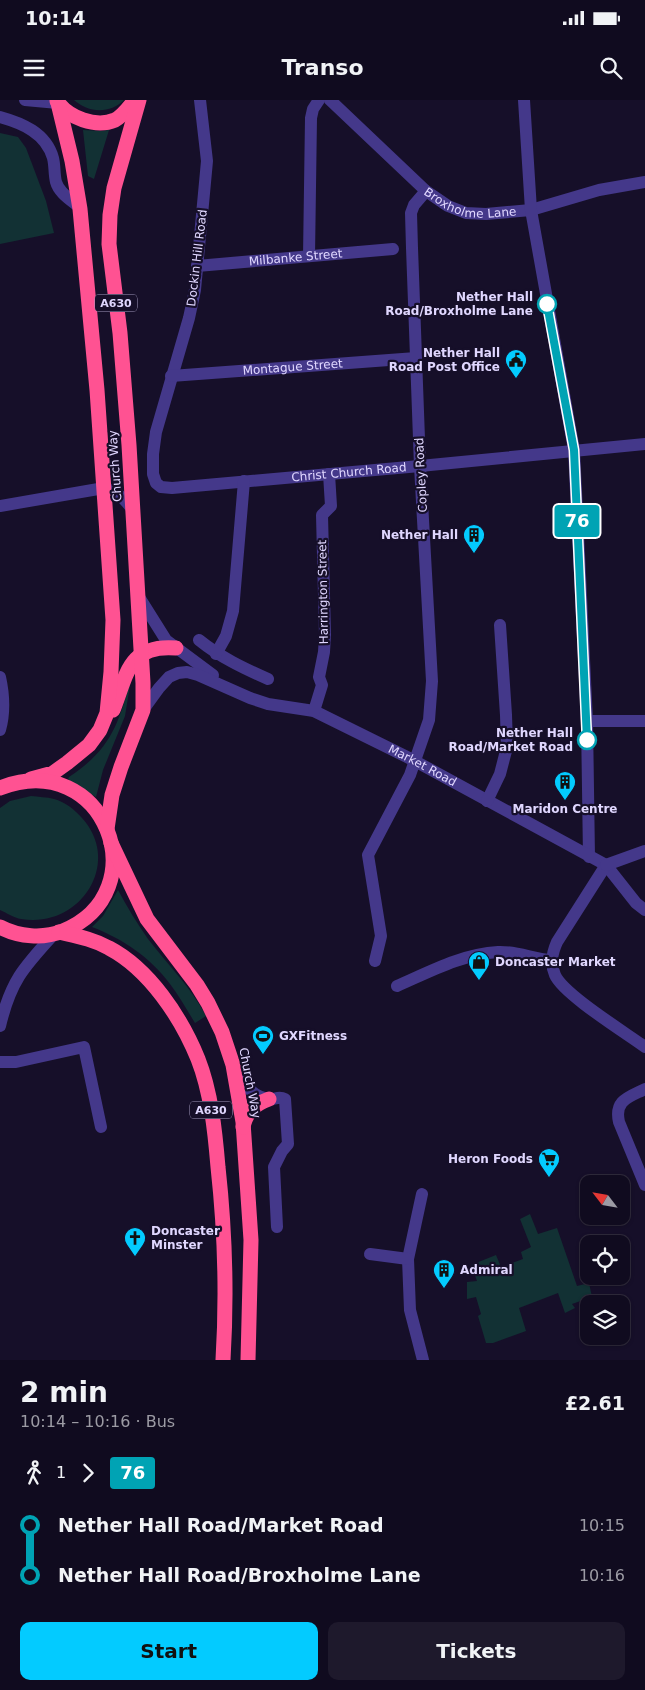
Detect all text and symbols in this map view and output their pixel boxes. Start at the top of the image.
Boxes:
text: 10:14 [25,7,85,29]
icon: menu [20,54,48,82]
icon: search [597,54,625,82]
text: Transo [281,55,364,80]
street label: Broxholme Lane [421,185,517,221]
street label: Dockin Hill Road [184,209,210,307]
street label: Milbanke Street [248,246,343,268]
place label: Nether Hall Road/Broxholme Lane [385,290,533,318]
road number: A630 [95,294,137,312]
marker: Nether Hall Road/Broxholme Lane [537,294,557,314]
place label: Nether Hall Road Post Office [389,346,500,374]
public building icon: Nether Hall Road Post Office [504,348,528,379]
street label: Montague Street [242,356,344,378]
street label: Church Way [106,430,124,502]
street label: Copley Road [412,437,430,513]
street label: Christ Church Road [291,460,407,484]
line badge: 76 [554,505,600,537]
text: 76 [564,510,590,531]
building icon: Nether Hall [462,523,486,554]
place label: Nether Hall [381,528,458,542]
street label: Harrington Street [315,539,331,644]
place label: Nether Hall Road/Market Road [449,726,573,754]
marker: Nether Hall Road/Market Road [577,730,597,750]
street label: Market Road [386,742,459,789]
building icon: Maridon Centre [553,770,577,801]
place label: Maridon Centre [513,802,617,816]
shop icon: Doncaster Market [467,950,491,981]
place label: Doncaster Market [495,955,616,969]
sports icon: GXFitness [251,1024,275,1055]
place label: GXFitness [279,1029,347,1043]
street label: Church Way [236,1046,264,1120]
road number: A630 [190,1102,232,1118]
supermarket icon: Heron Foods [537,1147,561,1178]
place label: Heron Foods [448,1152,533,1166]
north arrow [580,1175,630,1225]
map controls [580,1175,630,1345]
place label: Doncaster Minster [151,1224,220,1252]
church icon: Doncaster Minster [123,1226,147,1257]
button: locate [580,1235,630,1285]
building icon: Admiral [432,1258,456,1289]
place label: Admiral [460,1263,513,1277]
button: layers [580,1295,630,1345]
text: 2 min [20,1376,108,1409]
text: £2.61 [565,1392,625,1414]
text: 10:14 – 10:16 · Bus [20,1412,175,1431]
icon: walk [20,1459,48,1487]
icon: forward [74,1459,102,1487]
text: 76 [120,1462,145,1483]
text: 1 [56,1463,66,1482]
text: Nether Hall Road/Market Road [58,1514,384,1536]
text: 10:15 [579,1516,625,1535]
text: Nether Hall Road/Broxholme Lane [58,1564,421,1586]
text: 10:16 [579,1566,625,1585]
button: Start [20,1622,318,1680]
button: Tickets [328,1622,625,1680]

